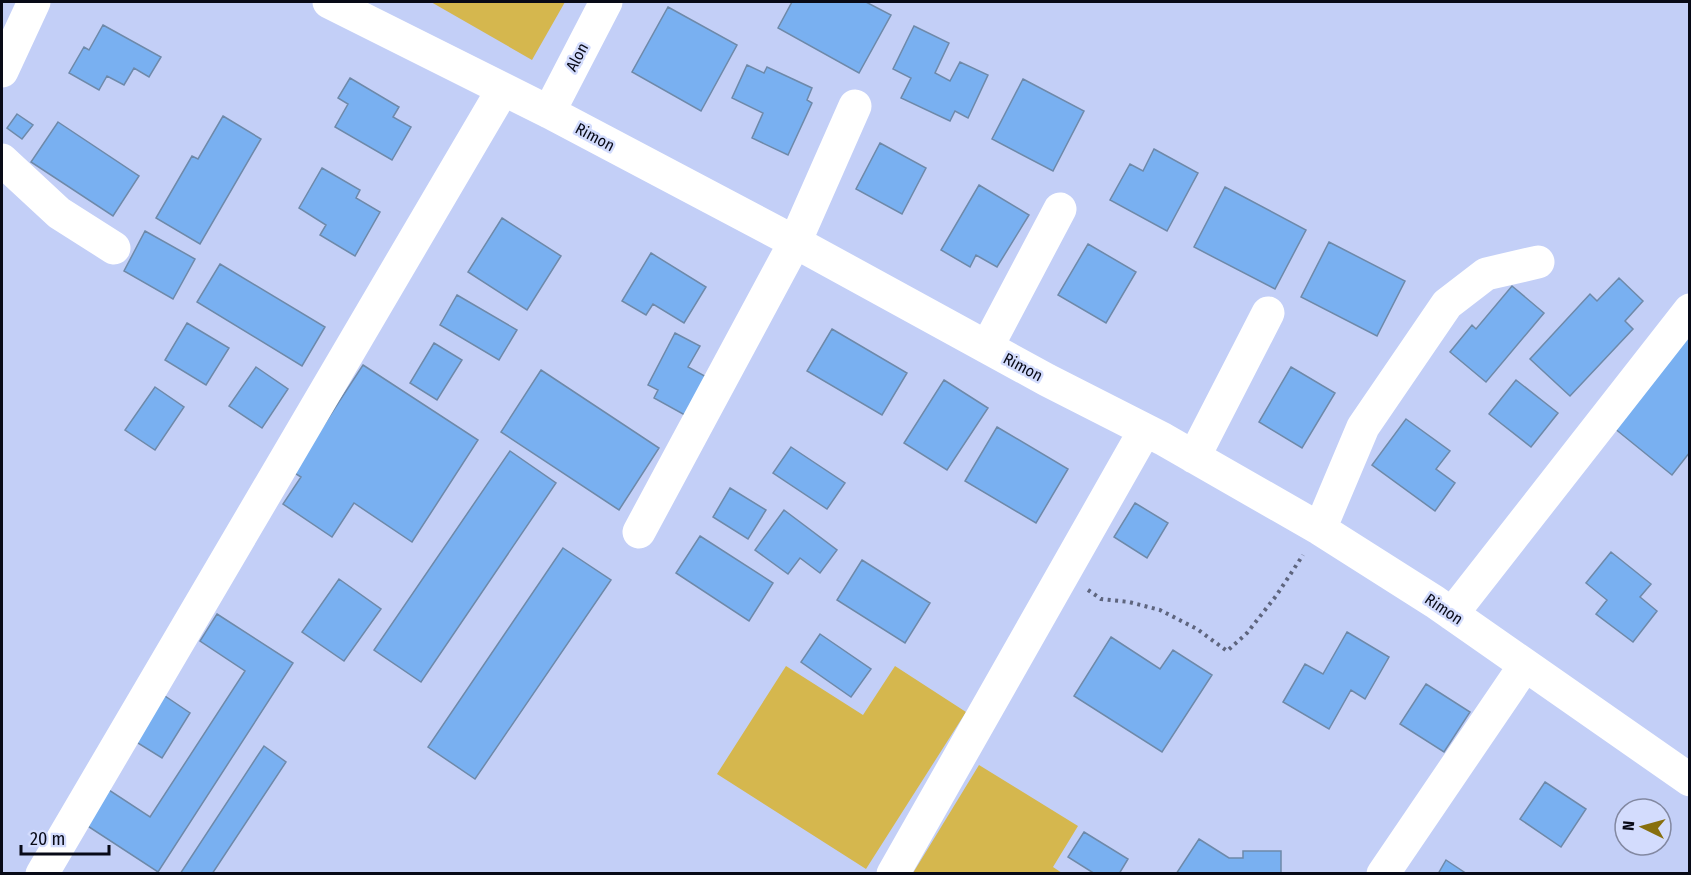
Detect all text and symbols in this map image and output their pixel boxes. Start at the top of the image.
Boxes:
street label: Alon [562,40,592,74]
street label: Rimon [572,119,618,155]
street label: Rimon [1000,349,1046,385]
street label: Rimon [1421,589,1467,629]
north arrow [1613,797,1673,857]
scale bar [21,818,110,856]
text: N [1619,820,1638,831]
text: 20 m [30,828,65,850]

